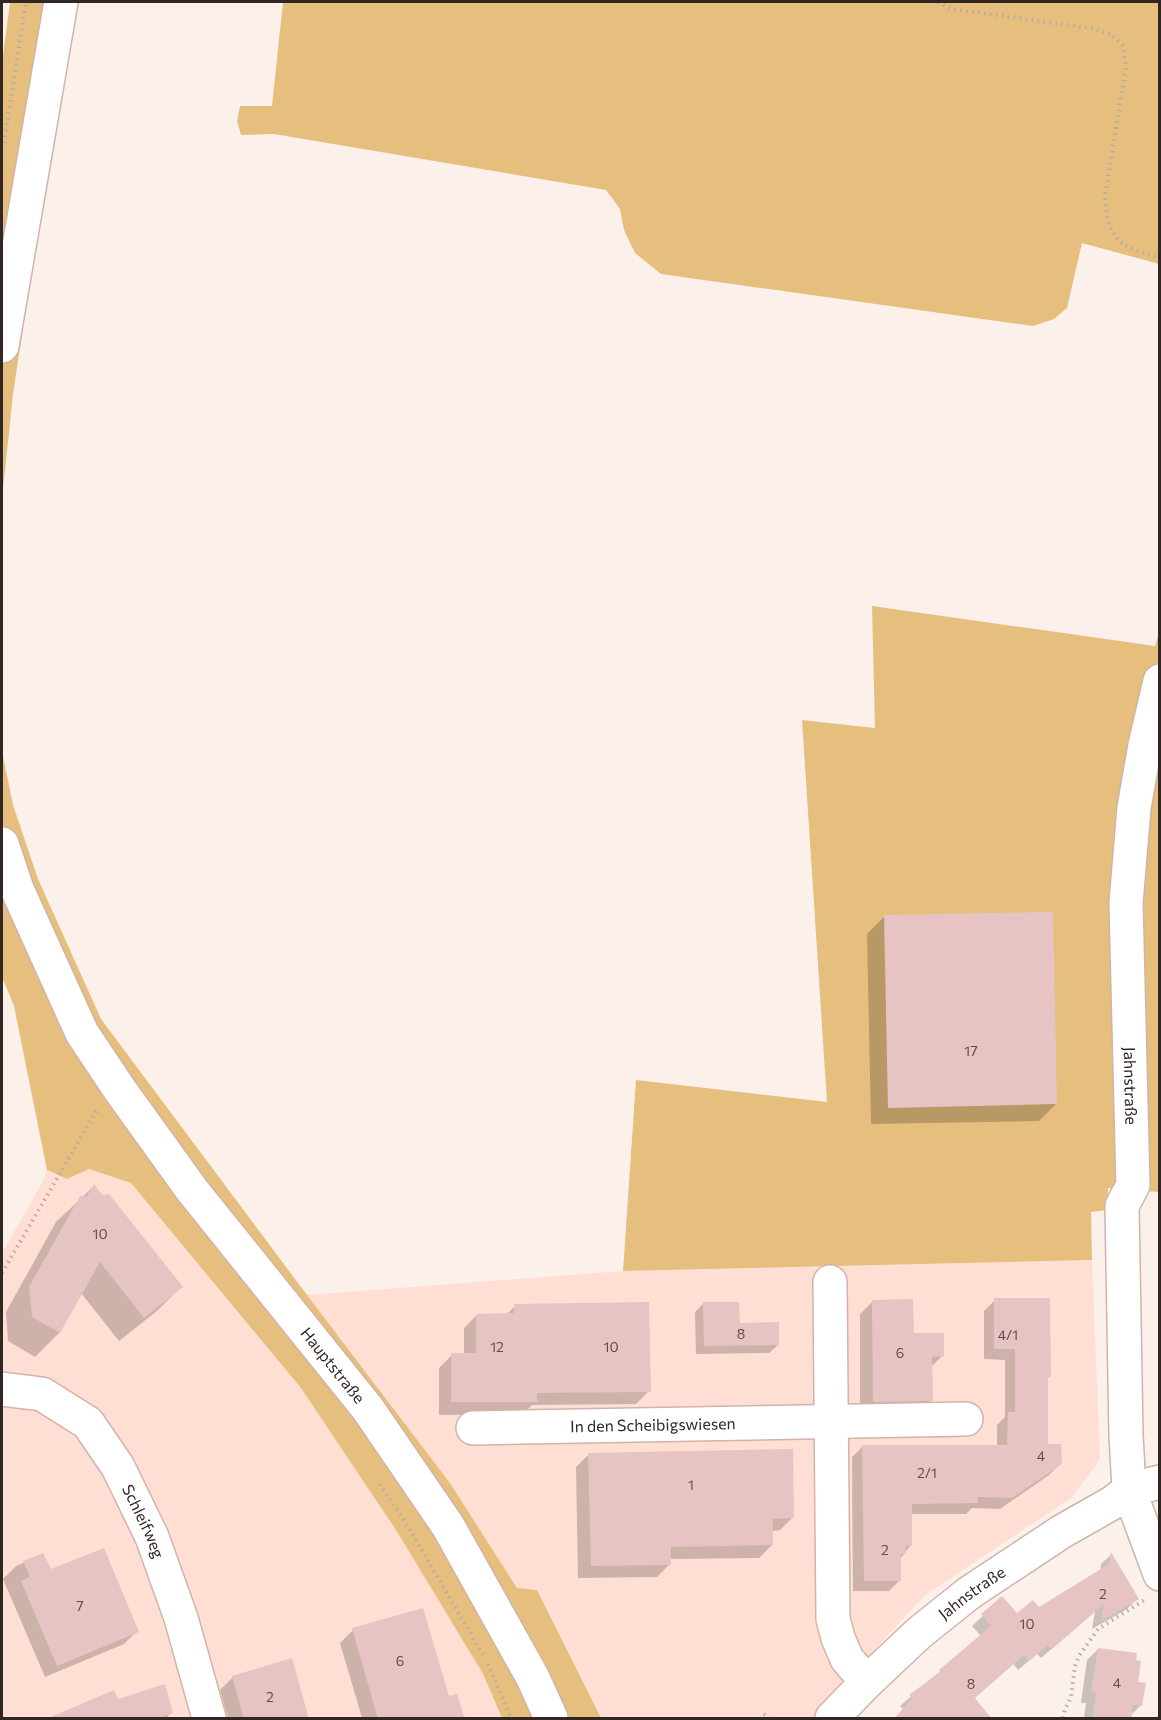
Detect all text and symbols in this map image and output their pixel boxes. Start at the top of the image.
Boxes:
house number: 17 [964,1042,978,1059]
street label: Jahnstraße [1121,1047,1142,1125]
house number: 10 [92,1225,108,1242]
street label: Hauptstraße [297,1323,369,1407]
house number: 8 [737,1325,745,1342]
house number: 4/1 [998,1326,1018,1343]
house number: 12 [490,1338,504,1355]
house number: 10 [603,1338,619,1355]
house number: 6 [896,1344,904,1361]
street label: In den Scheibigswiesen [570,1413,736,1435]
house number: 4 [1037,1447,1046,1464]
house number: 2/1 [917,1464,937,1481]
house number: 1 [688,1476,694,1493]
street label: Schleifweg [119,1481,169,1561]
house number: 2 [881,1541,889,1558]
street label: Jahnstraße [934,1562,1008,1623]
house number: 2 [1099,1585,1107,1602]
house number: 7 [76,1597,84,1614]
house number: 10 [1019,1615,1035,1632]
house number: 6 [396,1652,404,1669]
house number: 4 [1113,1674,1122,1691]
house number: 8 [967,1675,975,1692]
house number: 2 [266,1688,274,1705]

